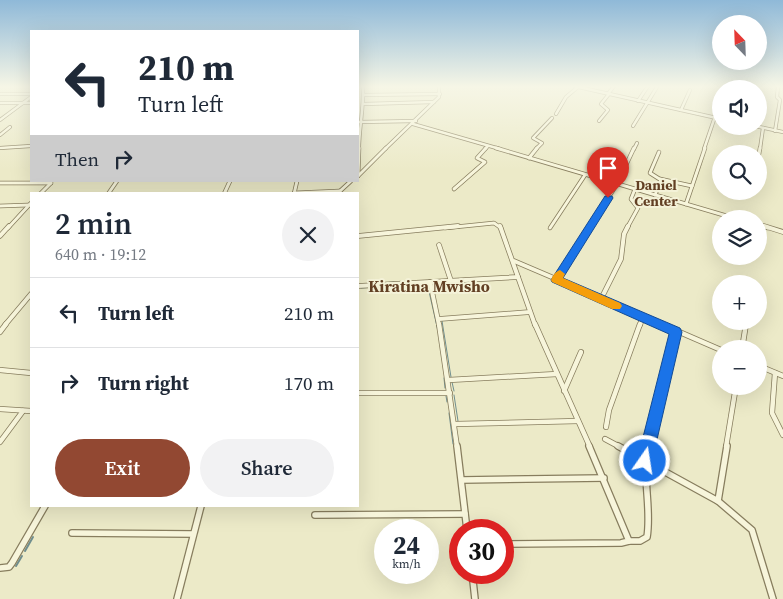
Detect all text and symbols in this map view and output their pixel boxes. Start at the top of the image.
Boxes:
north arrow [712,15,768,70]
map controls [712,15,767,395]
text: 210 m [138,44,234,92]
icon: left [55,50,120,115]
button: sound [712,80,767,135]
text: Turn left [138,89,223,119]
icon: right [109,145,137,173]
button: search [712,145,767,200]
text: Then [55,146,99,172]
pin [587,147,629,198]
icon: arrive [594,154,622,182]
district label: Daniel Center [634,175,678,211]
text: 2 min [55,203,132,244]
button: close [282,209,334,261]
button: layers [712,210,767,265]
text: 640 m · 19:12 [55,243,146,265]
district label: Kiratina Mwisho [368,275,490,297]
button: + [712,275,767,330]
icon: left [55,299,83,327]
text: Turn left [98,300,174,326]
text: 210 m [284,300,334,326]
button: − [712,340,767,395]
icon: right [55,369,83,397]
text: Turn right [98,370,189,396]
text: 170 m [284,370,334,396]
position arrow [618,434,670,486]
button: Exit [55,439,190,497]
button: Share [200,439,334,497]
speed limit sign: 30 [449,519,514,584]
text: 24 [393,528,420,562]
text: km/h [392,556,421,572]

